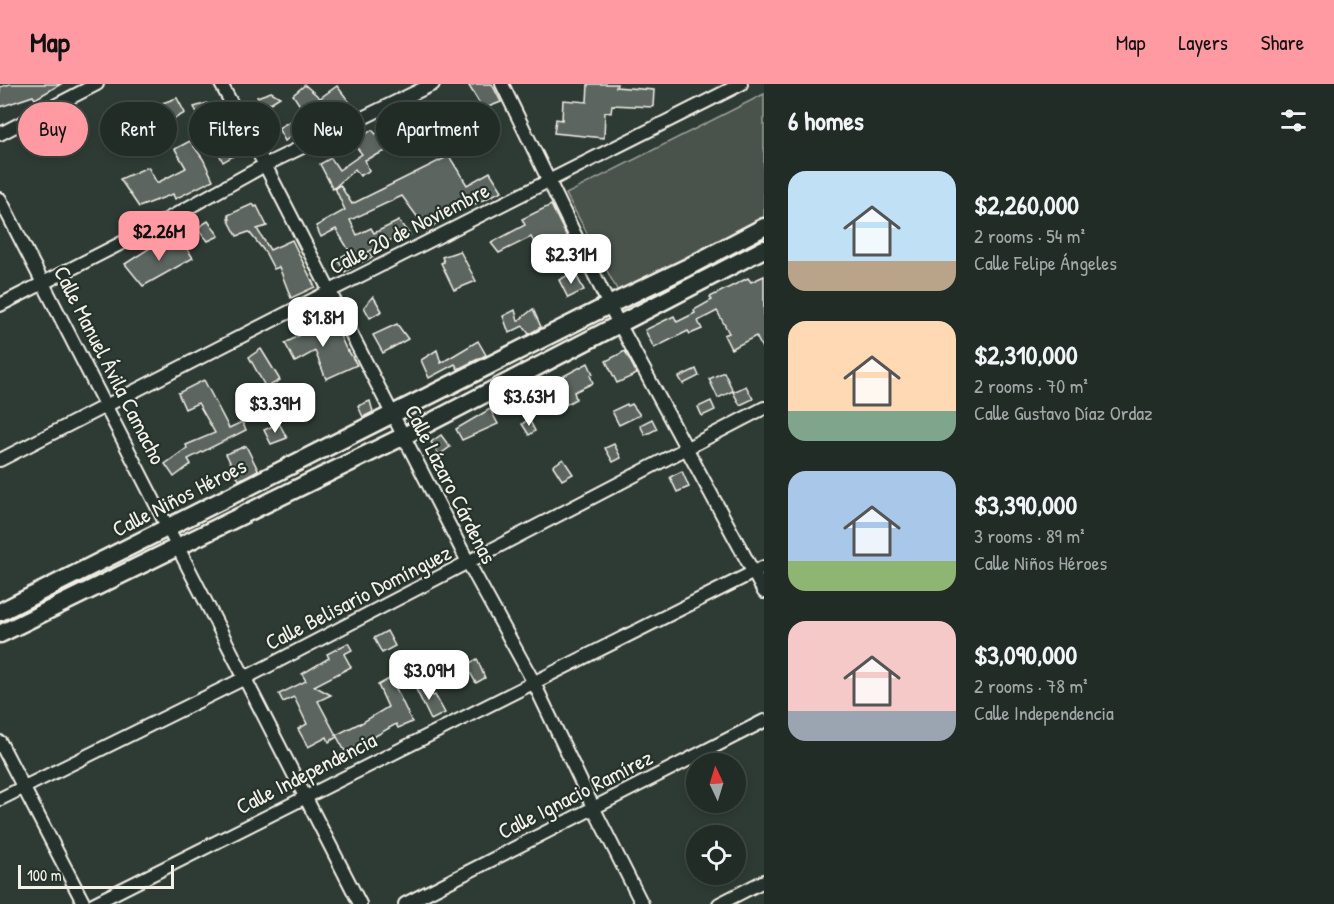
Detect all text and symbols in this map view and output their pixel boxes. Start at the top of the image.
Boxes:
text: Map [30,23,70,61]
text: Map [1116,28,1145,57]
text: Layers [1178,28,1228,57]
text: Share [1261,28,1304,57]
chip: Buy [18,102,88,156]
chip: Rent [100,102,177,156]
chip: Filters [189,102,280,156]
chip: New [292,102,364,156]
chip: Apartment [376,102,500,156]
text: 6 homes [788,103,864,138]
icon: filters [1277,104,1310,137]
street label: Calle 20 de Noviembre [324,175,494,281]
text: $2,260,000 [974,187,1079,222]
icon: home [836,195,908,267]
pin: $2.26M [110,211,208,262]
text: $2.26M [132,217,186,244]
text: 2 rooms · 54 m² [974,222,1085,249]
pin: $2.31M [522,234,620,285]
text: $2.31M [545,240,597,267]
text: Calle Felipe Ángeles [974,249,1117,276]
street label: Calle Manuel Ávila Camacho [47,261,173,469]
pin: $1.8M [281,297,365,348]
text: $1.8M [302,303,344,330]
text: $2,310,000 [974,337,1078,372]
icon: home [836,345,908,417]
text: 2 rooms · 70 m² [974,372,1088,399]
pin: $3.63M [480,376,578,427]
text: $3.63M [503,382,555,409]
pin: $3.39M [226,383,324,434]
text: $3.39M [249,389,301,416]
street label: Calle Lázaro Cárdenas [398,399,504,569]
text: Calle Gustavo Díaz Ordaz [974,399,1153,426]
street label: Calle Niños Héroes [107,450,251,544]
text: $3,390,000 [974,487,1077,522]
icon: home [836,495,908,567]
text: 3 rooms · 89 m² [974,522,1085,549]
street label: Calle Belisario Domínguez [260,537,456,657]
text: Calle Niños Héroes [974,549,1107,576]
text: $3,090,000 [974,637,1077,672]
icon: home [836,645,908,717]
pin: $3.09M [380,650,478,701]
text: $3.09M [403,656,455,683]
text: 2 rooms · 78 m² [974,672,1088,699]
text: Calle Independencia [974,699,1114,726]
street label: Calle Independencia [231,725,382,821]
street label: Calle Ignacio Ramírez [492,742,658,846]
north arrow [686,753,746,813]
map controls [686,753,746,885]
button: locate [686,825,746,885]
scale bar [18,862,174,890]
text: 100 m [27,864,62,886]

